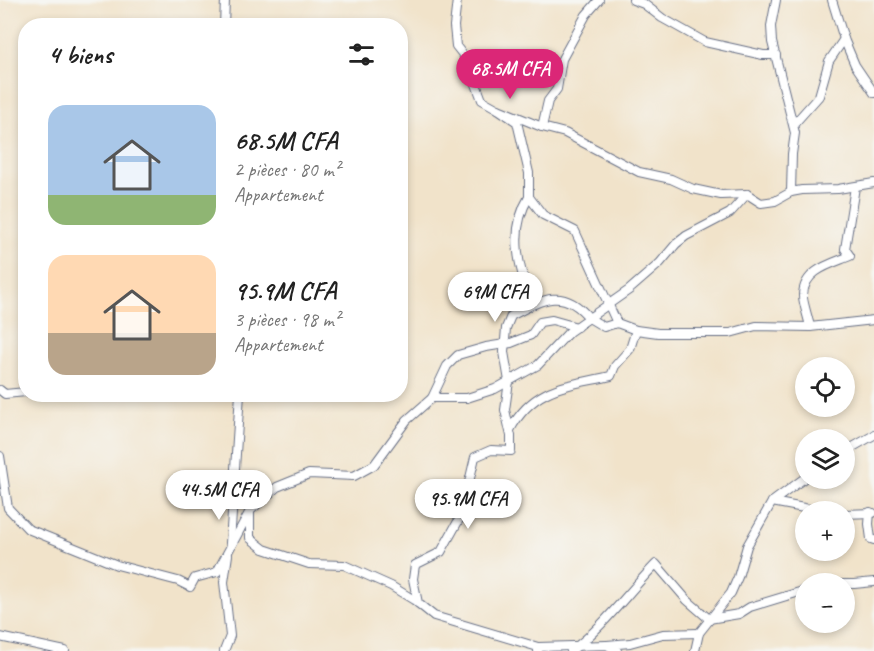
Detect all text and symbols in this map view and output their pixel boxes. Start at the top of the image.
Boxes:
text: 4 biens [48,38,112,71]
icon: filters [345,38,378,71]
pin: 68.5M CFA [441,49,579,100]
text: 68.5M CFA [470,56,550,81]
text: 68.5M CFA [234,124,337,157]
icon: home [96,129,168,201]
text: 2 pièces · 80 m² [234,157,340,182]
text: Appartement [234,182,323,207]
pin: 69M CFA [440,272,550,323]
text: 95.9M CFA [234,274,336,307]
icon: home [96,279,168,351]
text: 69M CFA [462,279,528,304]
text: 3 pièces · 98 m² [234,307,340,332]
text: Appartement [234,332,323,357]
map controls [795,357,855,633]
button: locate [795,357,855,417]
button: layers [795,429,855,489]
pin: 44.5M CFA [150,470,288,521]
text: 44.5M CFA [180,477,259,502]
pin: 95.9M CFA [399,479,537,530]
text: 95.9M CFA [429,486,507,511]
button: + [795,501,855,561]
button: − [795,573,855,633]

